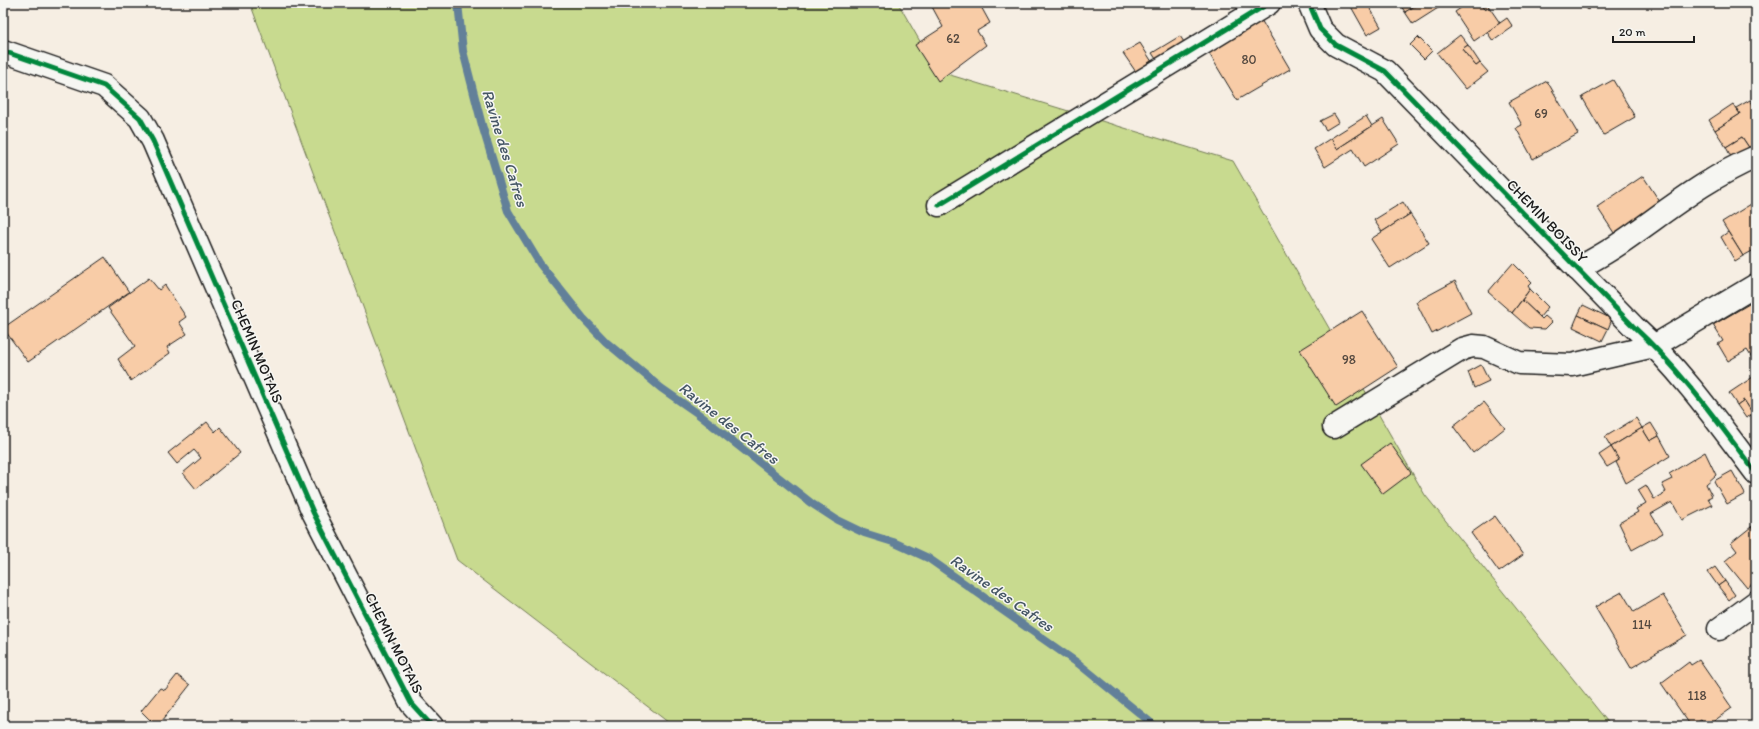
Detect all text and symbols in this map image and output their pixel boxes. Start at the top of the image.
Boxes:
scale bar [1613,18,1694,44]
text: 20 m [1619,25,1646,39]
house number: 62 [946,31,960,46]
house number: 80 [1241,52,1257,67]
water label: Ravine des Cafres [478,87,532,210]
house number: 69 [1534,106,1548,121]
street label: CHEMIN BOISSY [1503,176,1592,267]
street label: CHEMIN MOTAIS [227,297,287,405]
house number: 98 [1342,352,1356,367]
water label: Ravine des Cafres [675,378,783,468]
water label: Ravine des Cafres [947,550,1058,636]
street label: CHEMIN MOTAIS [361,590,427,696]
house number: 114 [1632,617,1652,632]
house number: 118 [1687,688,1707,703]

